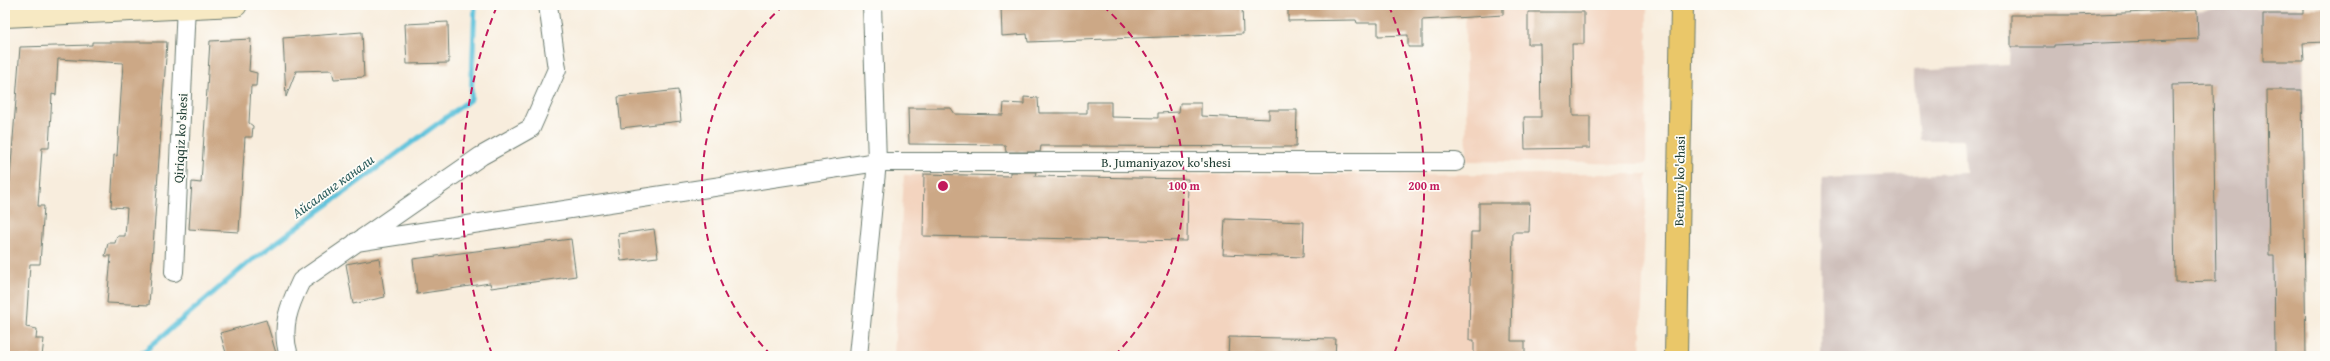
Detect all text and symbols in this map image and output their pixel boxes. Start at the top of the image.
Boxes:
street label: Qiriqqiz ko'shesi [169,92,192,184]
street label: Beruniy ko'chasi [1669,135,1690,226]
water label: Айсаланг канали [287,149,378,223]
street label: B. Jumaniyazov ko'shesi [1101,153,1231,172]
text: 100 m [1168,177,1201,194]
text: 200 m [1408,177,1441,194]
centre of rings [936,179,950,193]

